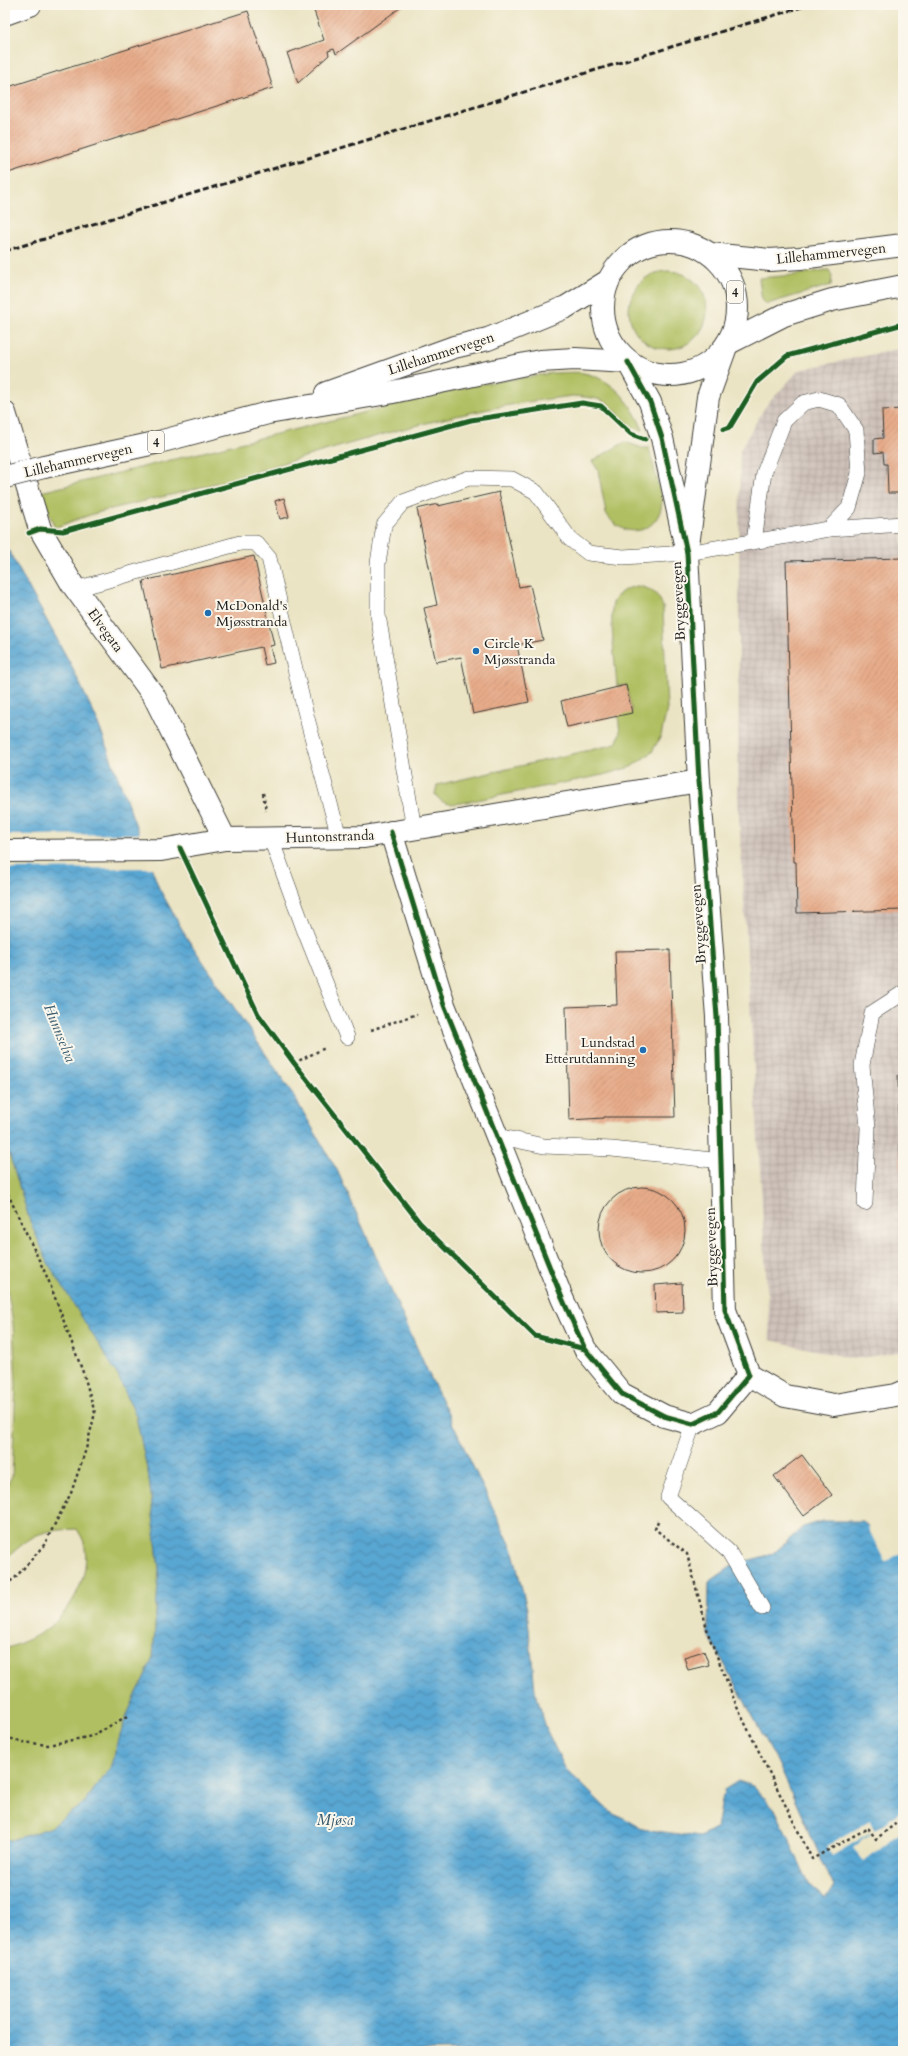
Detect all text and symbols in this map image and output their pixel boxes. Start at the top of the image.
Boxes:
street label: Lillehammervegen [775,238,887,269]
road number: 4 [727,281,743,303]
street label: Lillehammervegen [386,327,497,380]
road number: 4 [148,431,164,453]
street label: Lillehammervegen [22,439,134,482]
street label: Bryggevegen [667,561,690,641]
place label: McDonald's Mjøsstranda [216,596,288,631]
street label: Elvegata [83,604,128,656]
marker: McDonald's Mjøsstranda [203,608,213,618]
place label: Circle K Mjøsstranda [484,634,555,669]
marker: Circle K Mjøsstranda [471,646,481,656]
street label: Huntonstranda [285,825,375,848]
street label: Bryggevegen [686,884,711,964]
water label: Hunnselva [39,1001,81,1065]
place label: Lundstad Etterutdanning [545,1033,636,1068]
marker: Lundstad Etterutdanning [638,1045,648,1055]
street label: Bryggevegen [701,1207,722,1287]
water label: Mjøsa [317,1810,354,1830]

